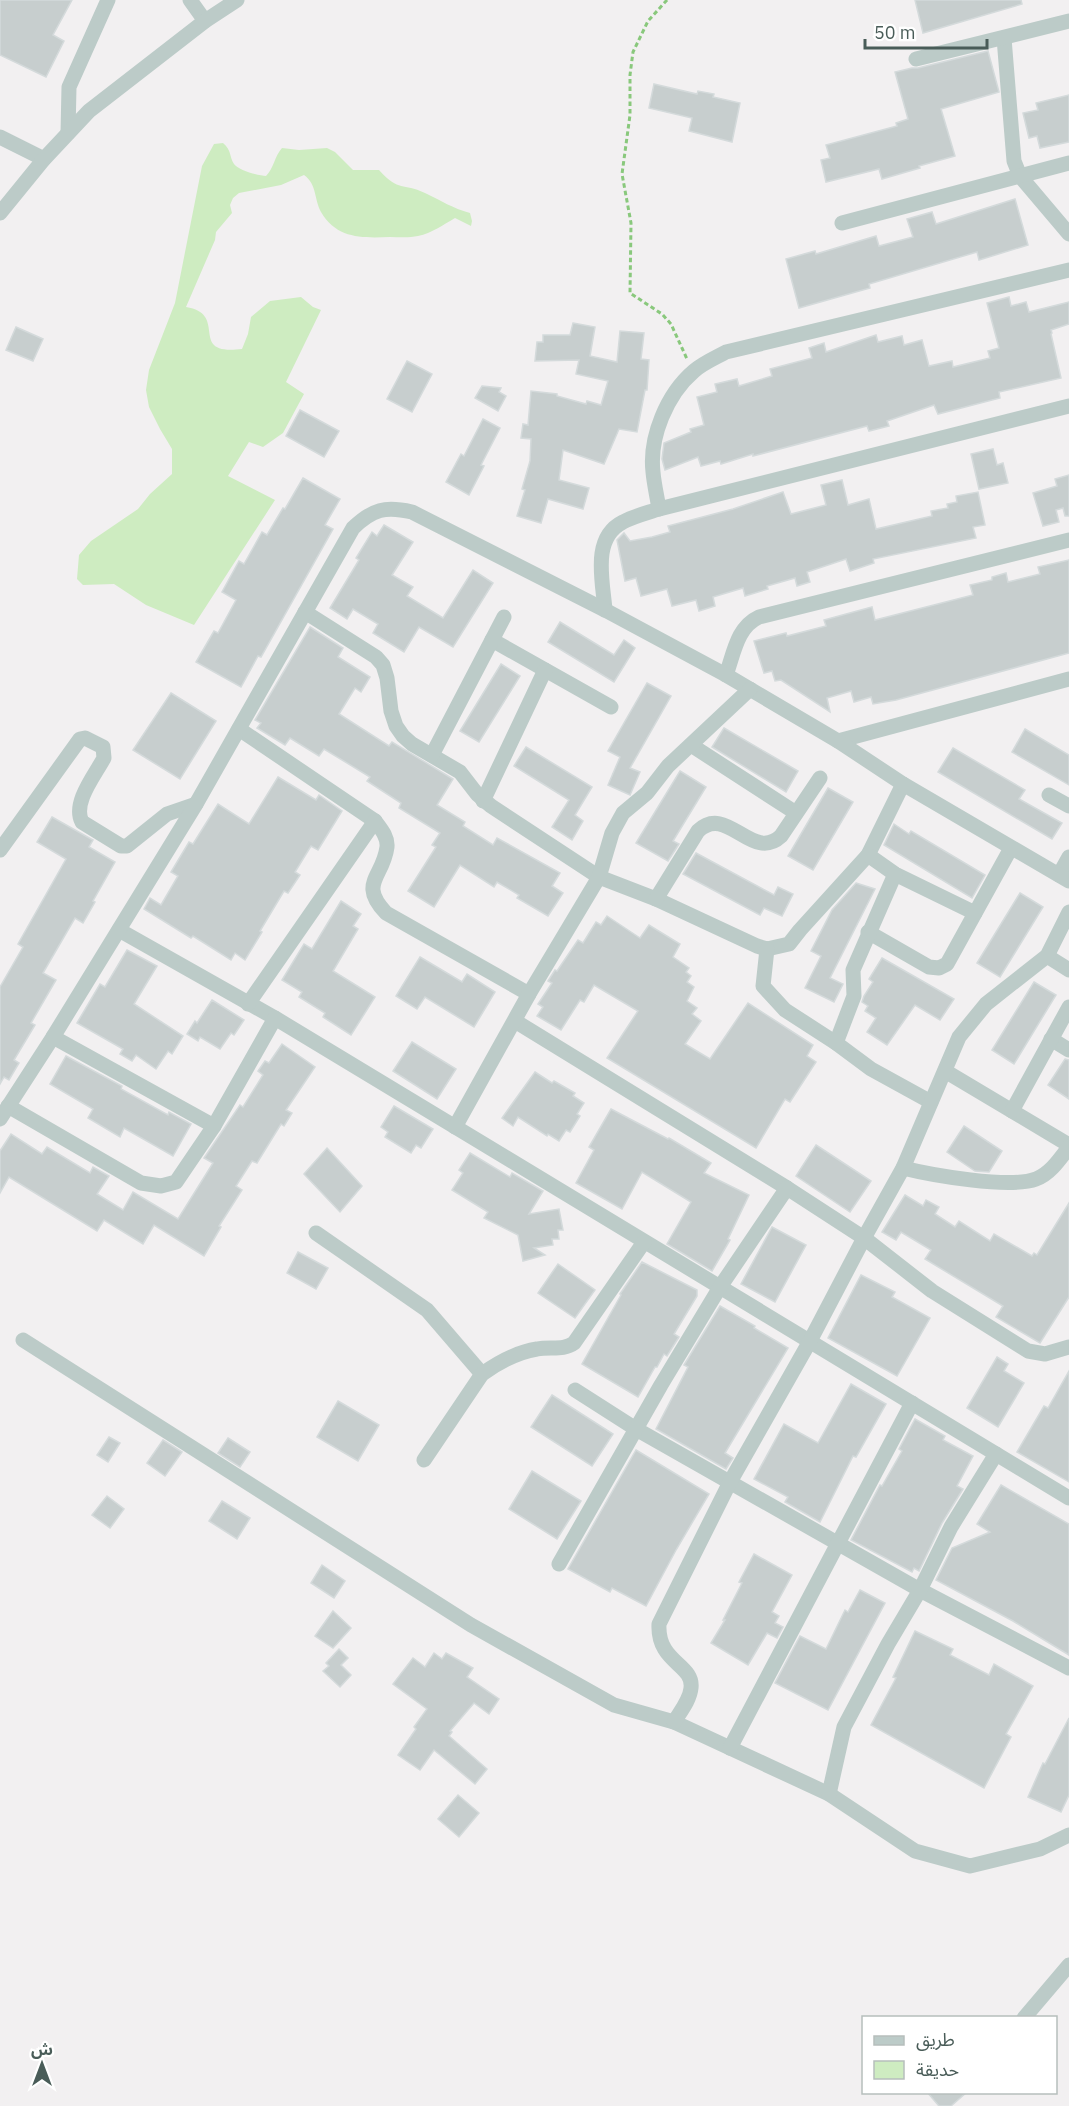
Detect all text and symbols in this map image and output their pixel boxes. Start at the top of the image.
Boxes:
scale bar [865,12,986,50]
text: 50 m [874,21,916,44]
legend [862,2016,1057,2094]
text: طريق [916,2028,955,2051]
north arrow [12,2034,72,2094]
text: ش [31,2039,53,2059]
text: حديقة [916,2058,959,2081]

